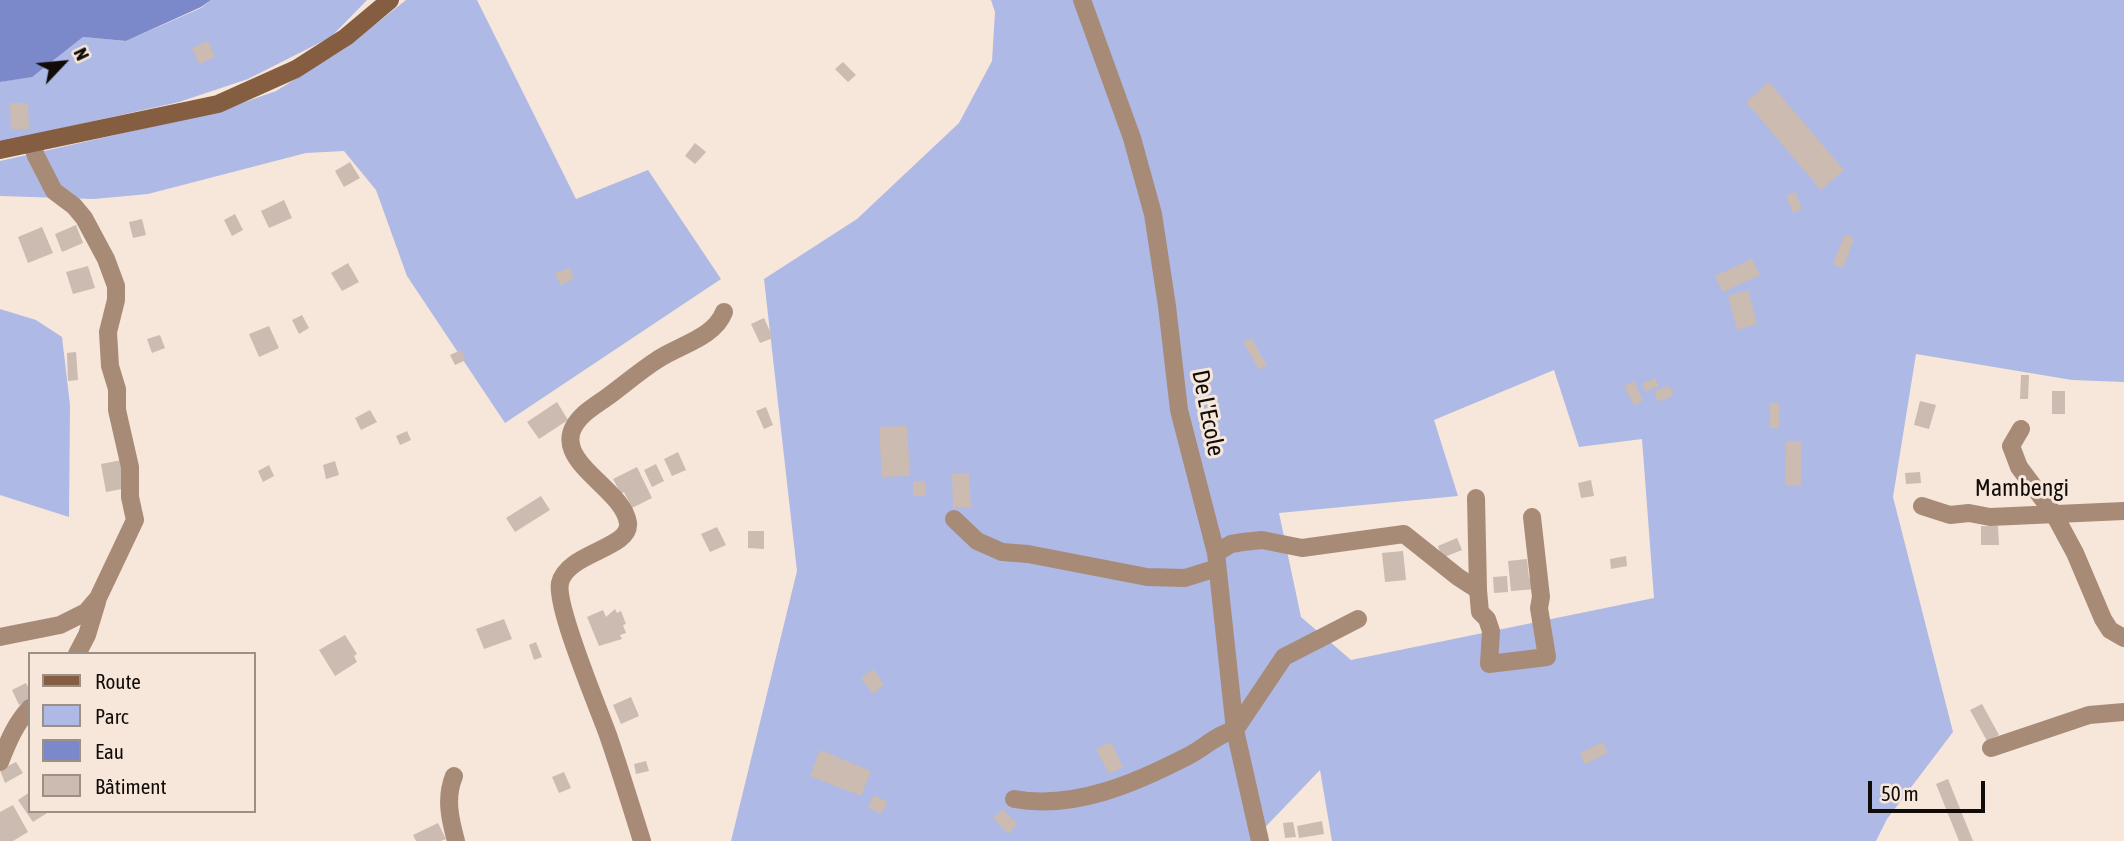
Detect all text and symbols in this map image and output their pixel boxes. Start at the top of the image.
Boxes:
north arrow [28,28,98,98]
text: N [70,44,94,64]
street label: De L'Ecole [1186,368,1230,458]
street label: Mambengi [1975,474,2069,502]
legend [28,652,256,813]
text: Route [95,669,141,693]
text: Parc [95,704,129,728]
text: Eau [95,739,124,763]
scale bar [1872,768,1989,812]
text: Bâtiment [95,774,166,798]
text: 50 m [1881,781,1919,805]

